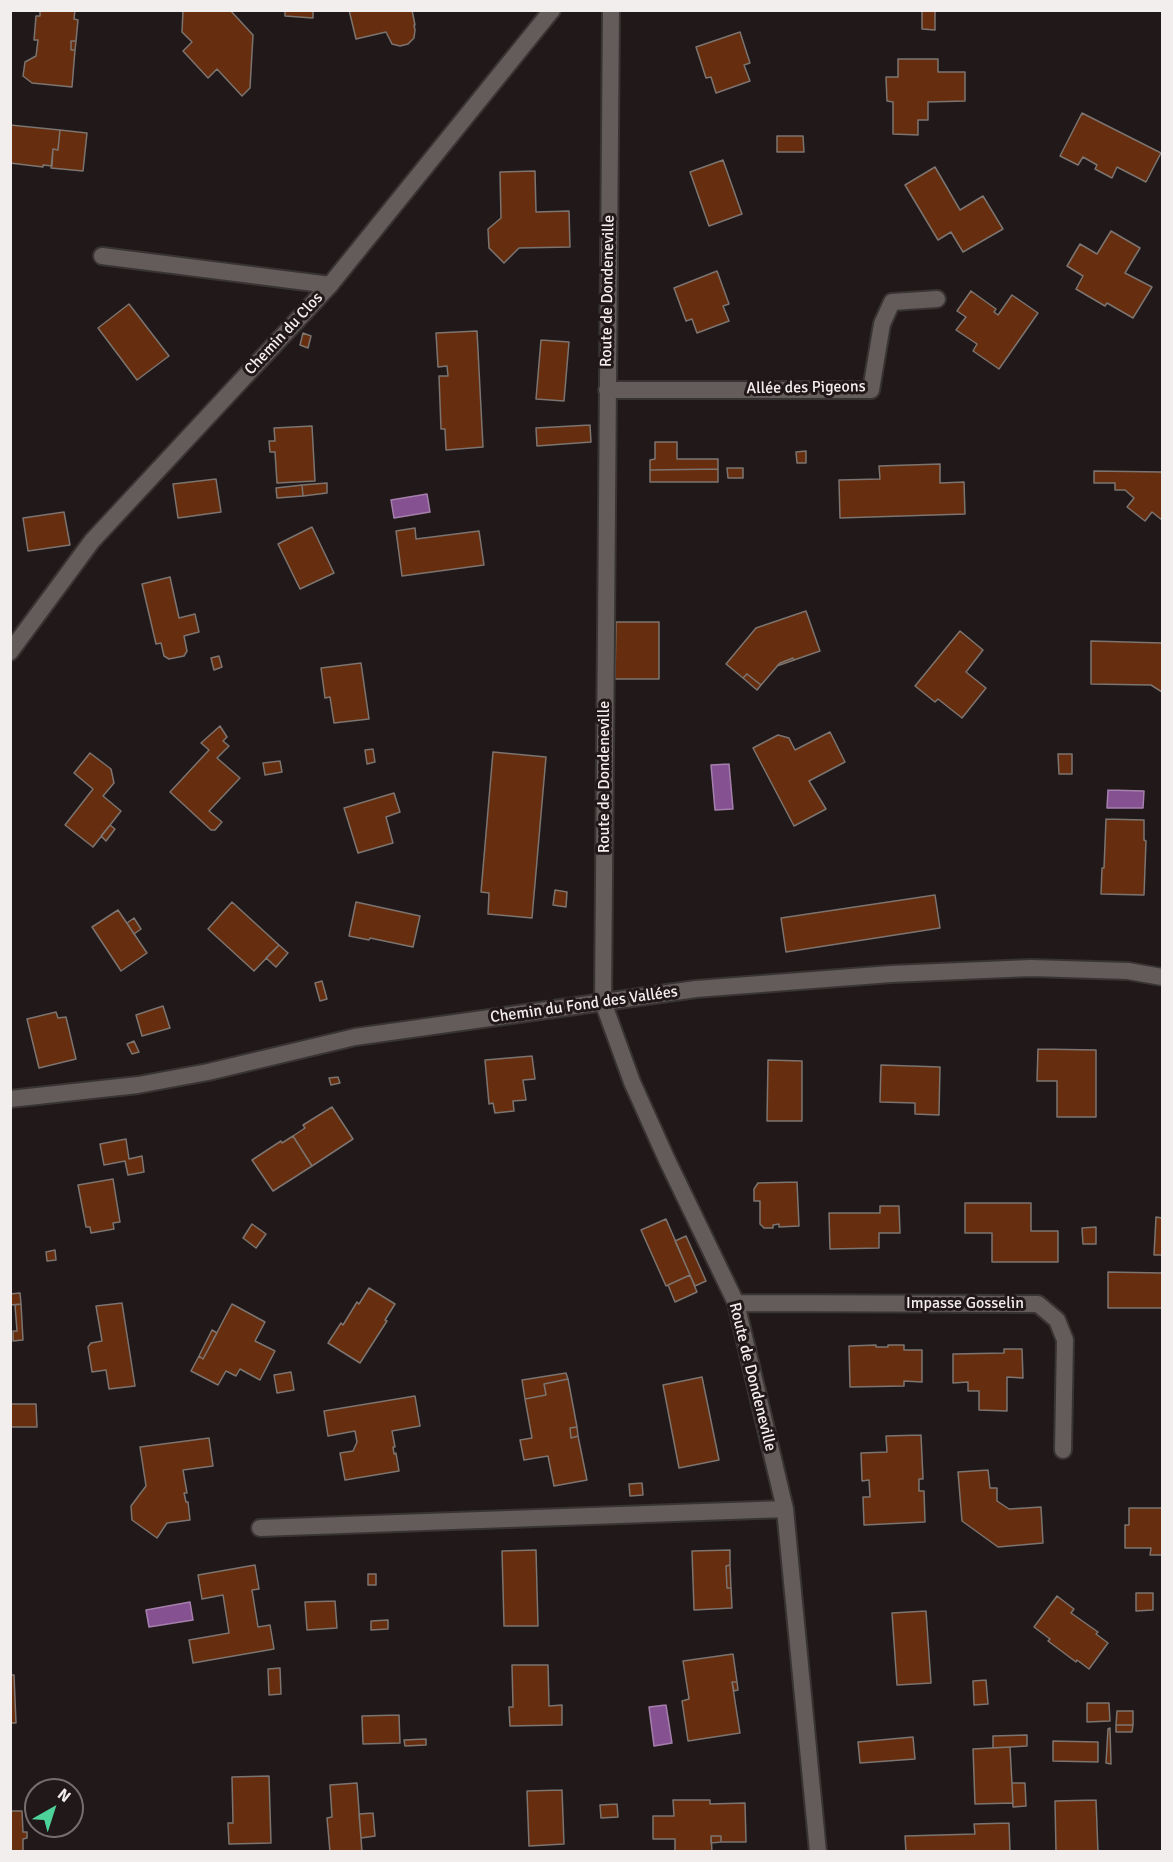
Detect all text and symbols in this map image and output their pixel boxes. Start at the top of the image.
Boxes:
street label: Route de Dondeneville [597,215,619,367]
street label: Chemin du Clos [241,289,327,379]
street label: Allée des Pigeons [746,377,866,399]
street label: Route de Dondeneville [595,701,615,853]
street label: Chemin du Fond des Vallées [489,982,679,1028]
street label: Impasse Gosselin [906,1294,1024,1314]
street label: Route de Dondeneville [724,1301,780,1453]
north arrow [24,1778,84,1838]
text: N [53,1784,75,1807]

